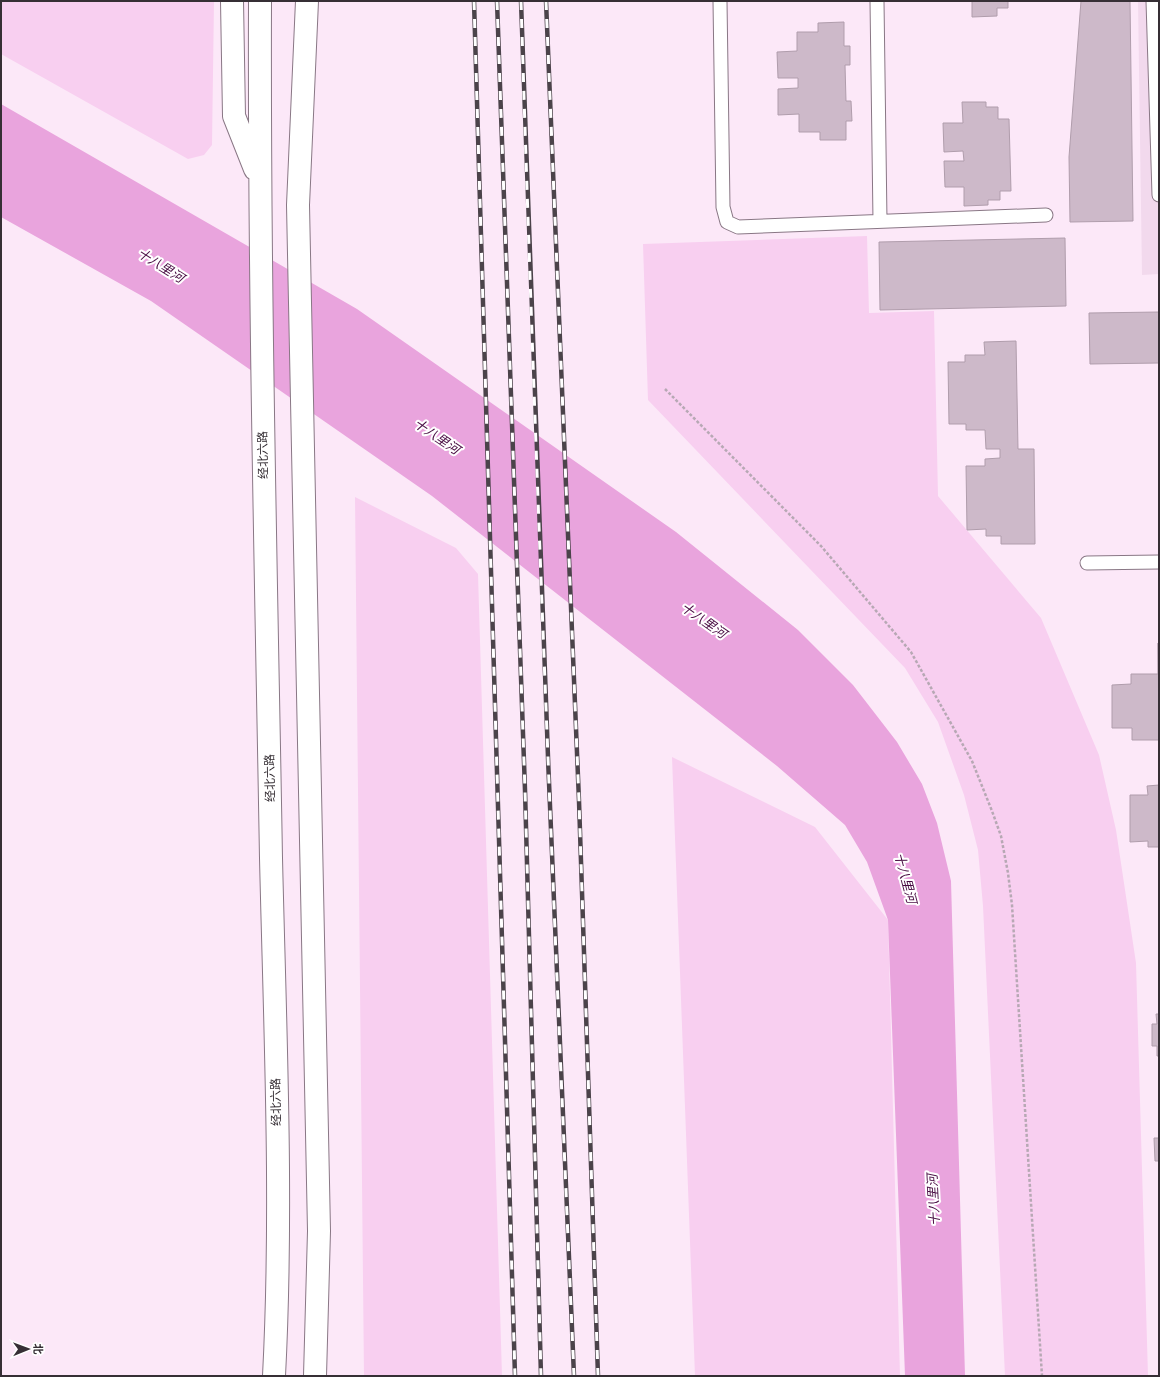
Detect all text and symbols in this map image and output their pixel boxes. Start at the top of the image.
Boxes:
water label: 十八里河 [134,245,189,288]
water label: 十八里河 [410,416,465,460]
street label: 经北六路 [256,431,271,479]
water label: 十八里河 [678,599,732,644]
street label: 经北六路 [263,754,278,802]
water label: 十八里河 [891,851,920,908]
street label: 经北六路 [269,1078,284,1126]
water label: 十八里河 [924,1171,943,1226]
north arrow [8,1329,48,1369]
text: 北 [31,1343,44,1354]

